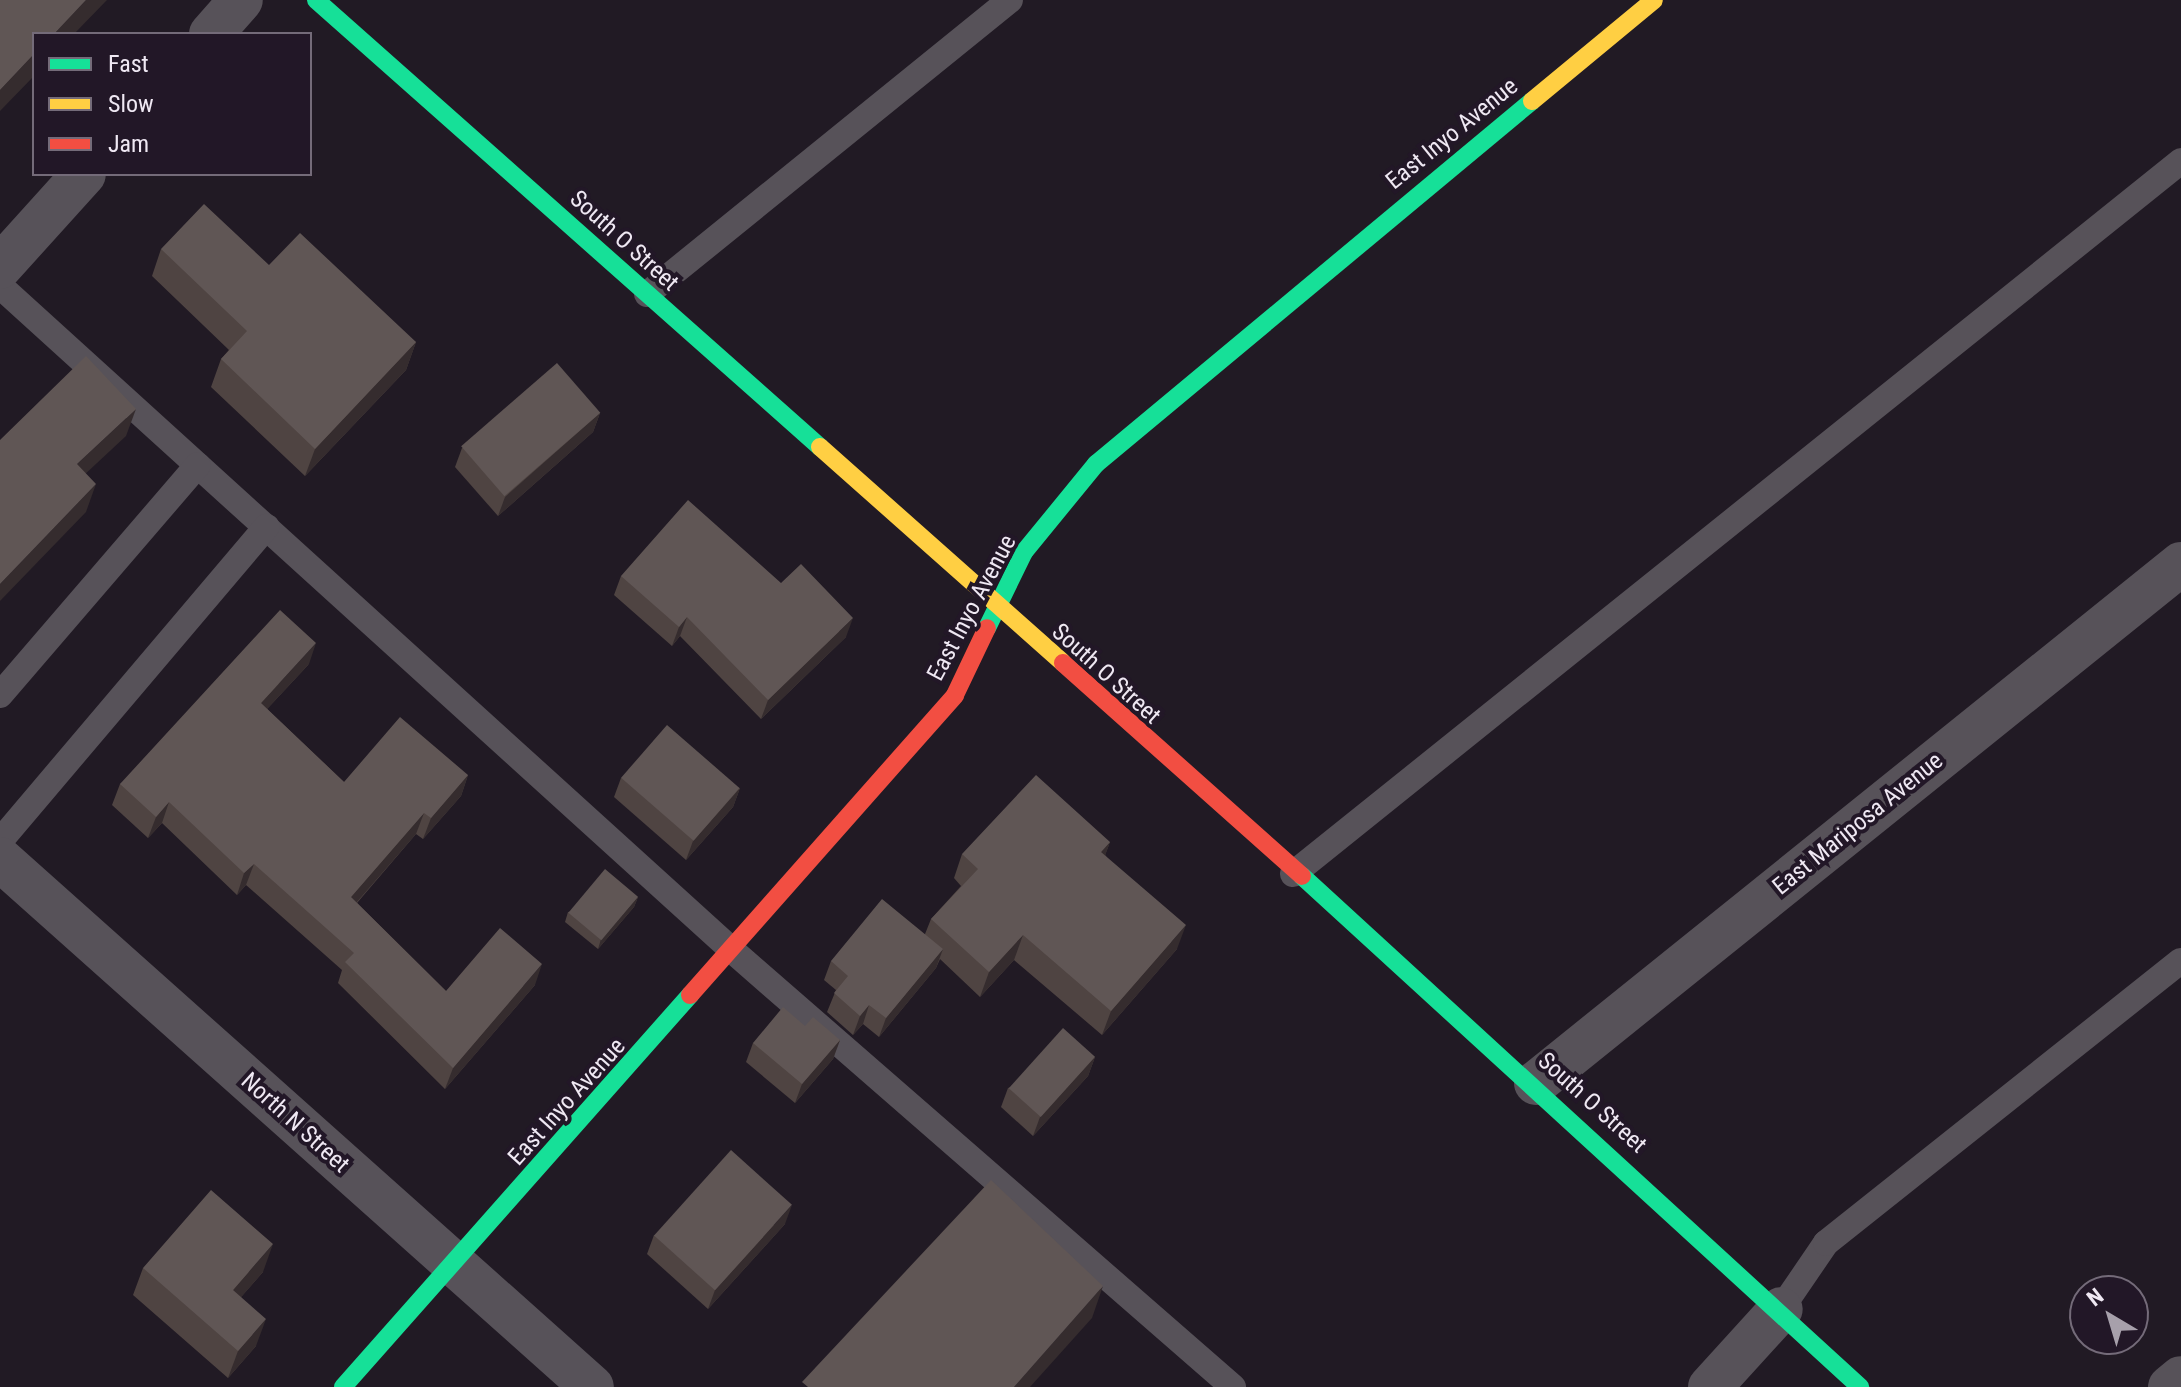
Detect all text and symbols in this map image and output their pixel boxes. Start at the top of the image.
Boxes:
legend [32,32,312,176]
text: Fast [108,50,149,78]
street label: East Inyo Avenue [1380,72,1524,196]
text: Slow [108,90,154,118]
text: Jam [108,130,149,158]
street label: South O Street [564,185,684,297]
street label: East Inyo Avenue [921,530,1023,686]
street label: South O Street [1046,618,1166,730]
street label: East Mariposa Avenue [1767,747,1949,901]
street label: East Inyo Avenue [502,1033,632,1171]
street label: South O Street [1532,1047,1652,1159]
street label: North N Street [235,1067,355,1179]
north arrow [2069,1275,2149,1355]
text: N [2082,1283,2108,1311]

